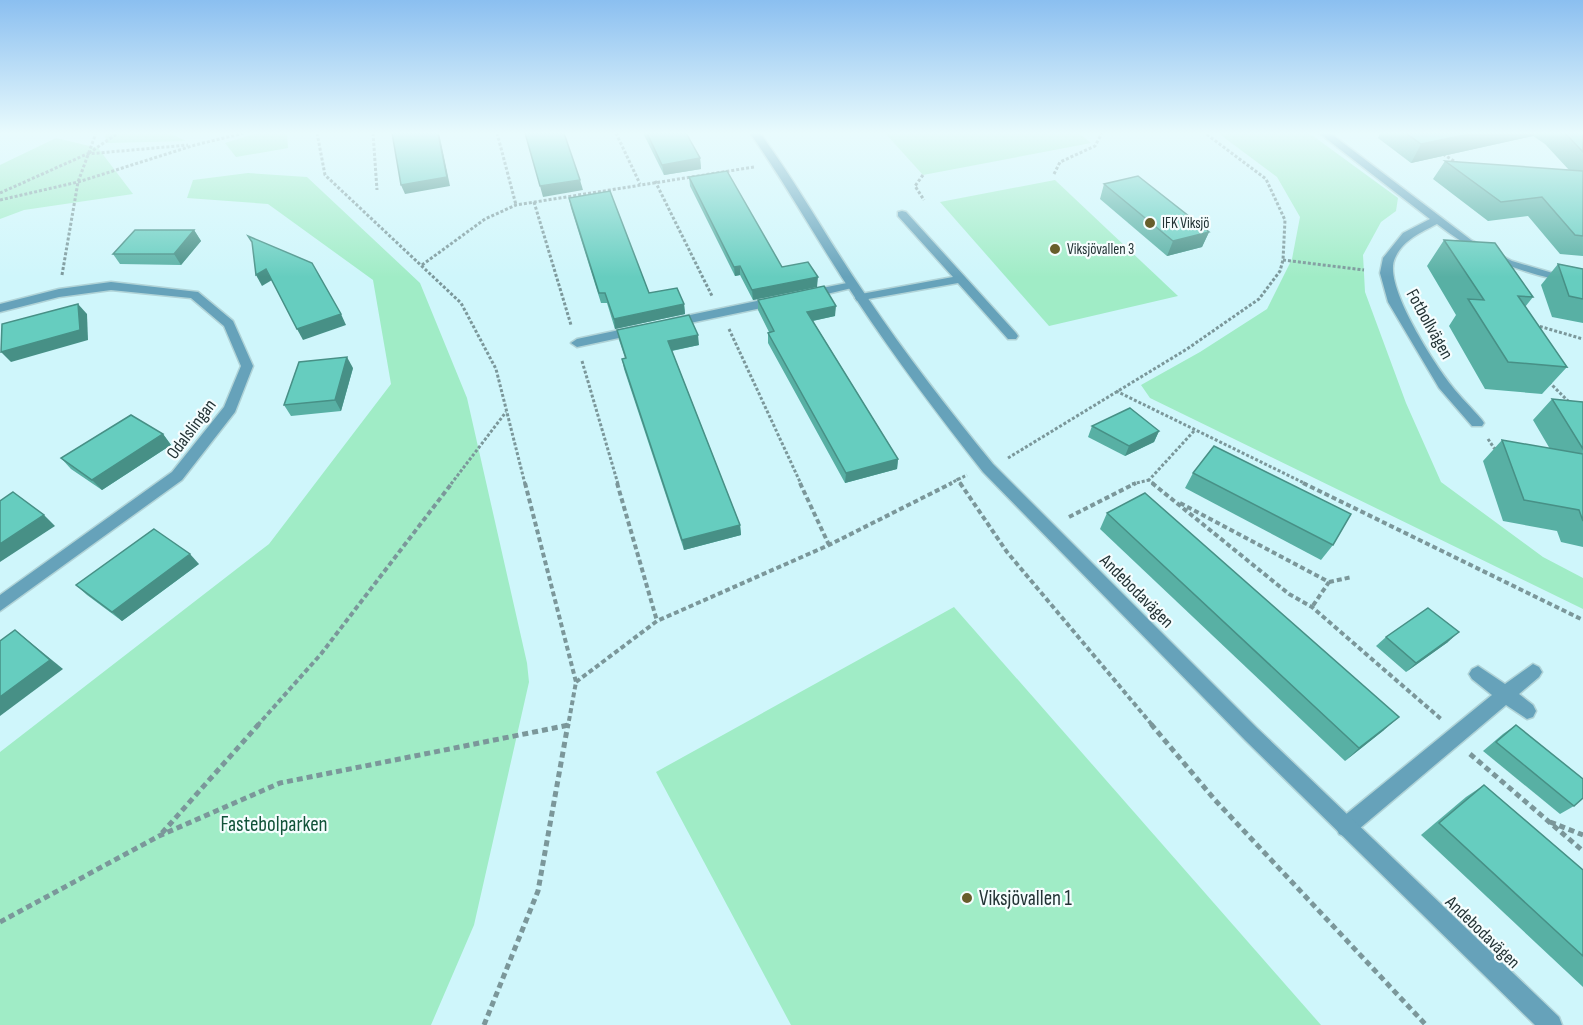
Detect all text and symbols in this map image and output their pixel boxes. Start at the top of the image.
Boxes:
place label: IFK Viksjö [1162,214,1210,233]
marker: IFK Viksjö [1143,216,1157,230]
place label: Viksjövallen 3 [1067,240,1134,259]
marker: Viksjövallen 3 [1048,242,1062,256]
street label: Fotbollvägen [1402,286,1457,363]
street label: Odalslingan [162,395,221,463]
street label: Andebodavägen [1095,549,1178,633]
park label: Fastebolparken [220,812,328,837]
place label: Viksjövallen 1 [979,886,1072,911]
marker: Viksjövallen 1 [960,891,974,905]
street label: Andebodavägen [1440,891,1524,973]

